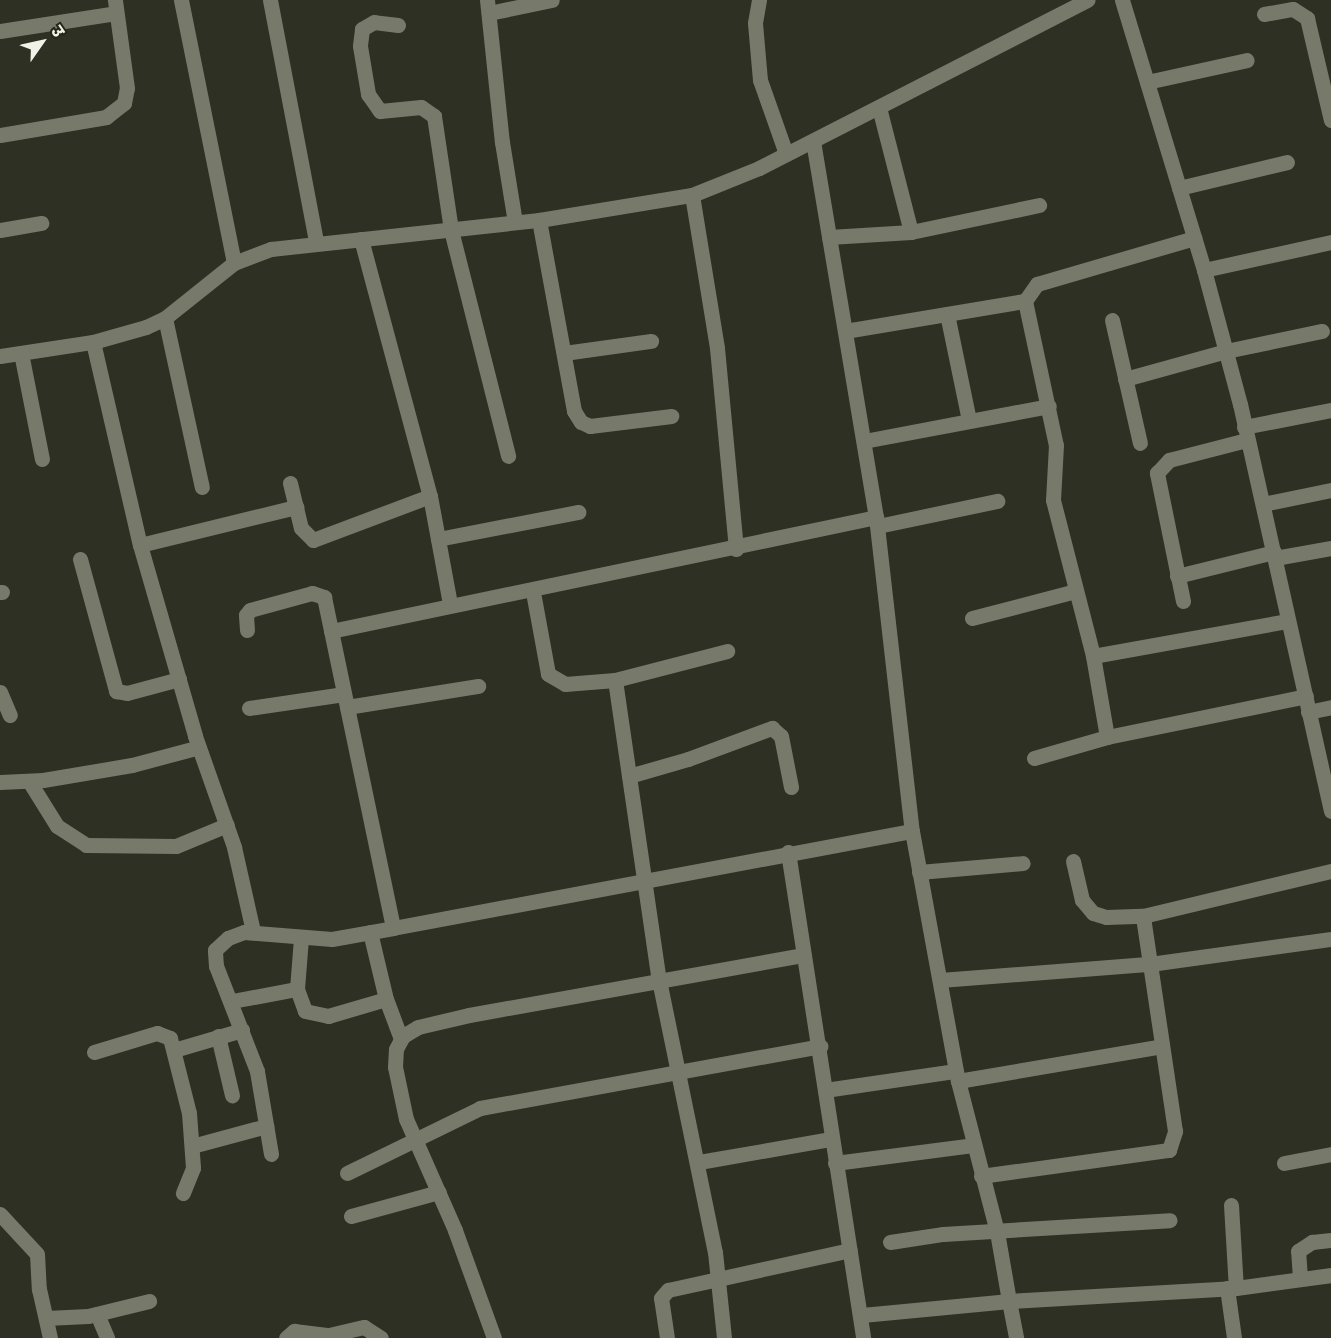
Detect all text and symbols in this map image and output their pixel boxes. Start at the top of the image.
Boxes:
north arrow [12,12,72,72]
text: उ [45,21,69,42]

